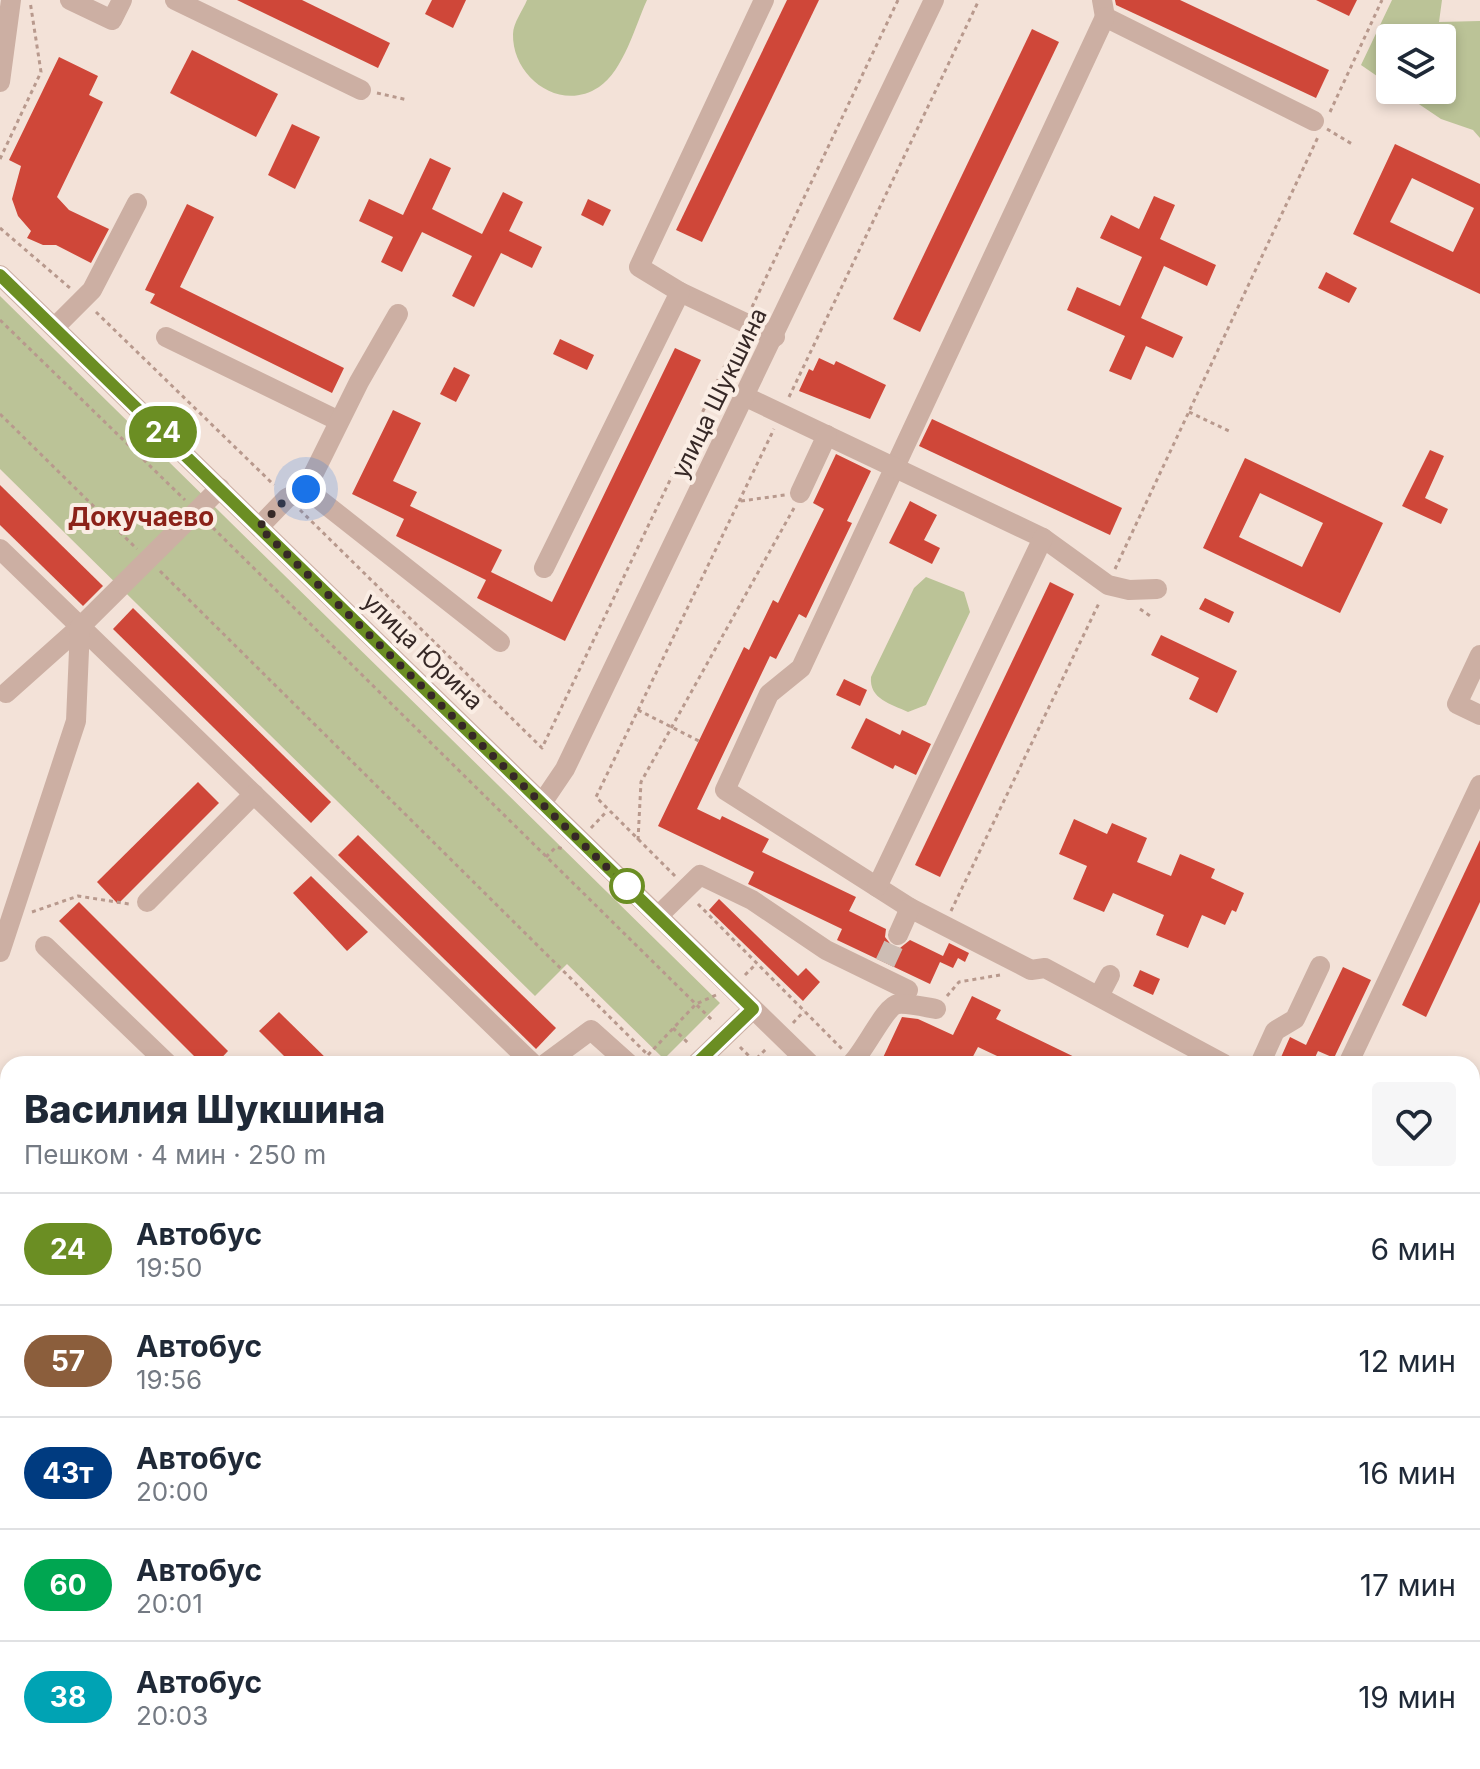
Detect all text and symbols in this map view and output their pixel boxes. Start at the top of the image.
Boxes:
map controls [1376,24,1456,104]
button: layers [1376,24,1456,104]
street label: улица Шукшина [665,303,773,483]
line badge: 24 [127,406,199,458]
text: 24 [145,415,181,449]
your location [286,469,326,509]
district label: Докучаево [68,501,214,532]
street label: улица Юрина [357,586,489,716]
unlabelled marker [610,869,644,903]
button: heart [1372,1082,1456,1166]
text: Василия Шукшина [24,1086,385,1132]
text: Пешком · 4 мин · 250 m [24,1139,326,1170]
text: Автобус [136,1216,262,1252]
text: 6 мин [1370,1231,1456,1267]
text: 24 [50,1232,86,1266]
text: 19:50 [136,1252,202,1283]
text: Автобус [136,1328,262,1364]
text: 12 мин [1358,1343,1456,1379]
text: 57 [51,1344,85,1378]
text: 19:56 [136,1364,202,1395]
text: Автобус [136,1440,262,1476]
text: 16 мин [1358,1455,1456,1491]
text: 43т [42,1456,94,1490]
text: 20:00 [136,1476,209,1507]
text: Автобус [136,1552,262,1588]
text: 17 мин [1360,1567,1456,1603]
text: 60 [49,1568,87,1602]
text: 20:01 [136,1588,203,1619]
text: Автобус [136,1664,262,1700]
text: 19 мин [1358,1679,1456,1715]
text: 38 [50,1680,86,1714]
text: 20:03 [136,1700,208,1731]

